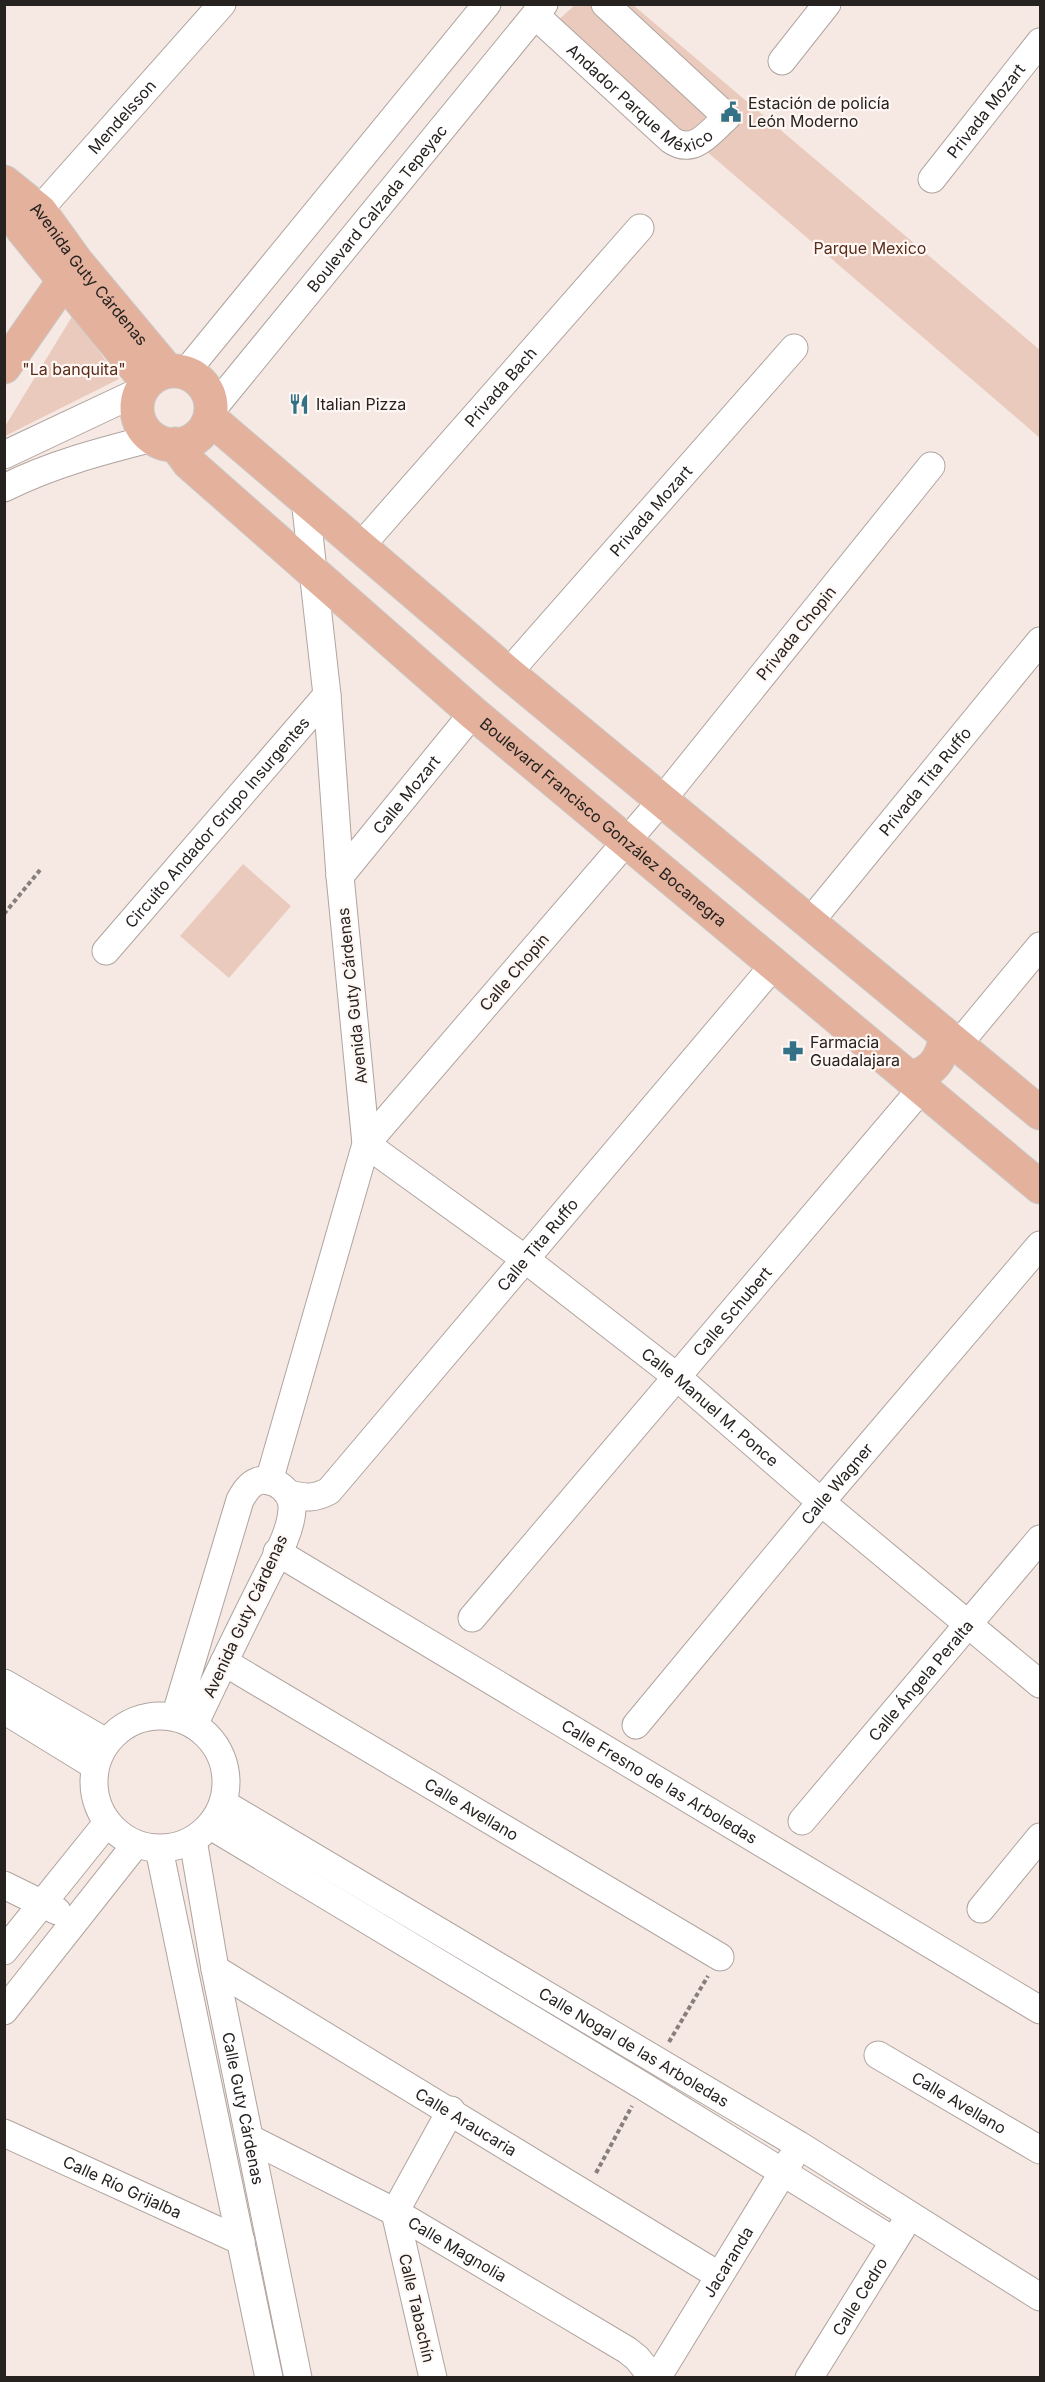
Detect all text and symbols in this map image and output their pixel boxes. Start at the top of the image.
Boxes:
street label: Andador Parque México [563,39,717,155]
street label: Privada Mozart [942,59,1029,162]
street label: Mendelsson [84,76,160,158]
place label: Estación de policía León Moderno [748,93,890,131]
public building icon: Estación de policía León Moderno [719,100,743,124]
street label: Boulevard Calzada Tepeyac [303,121,451,296]
street label: Avenida Guty Cárdenas [27,198,152,349]
park label: Parque Mexico [814,238,926,258]
street label: Privada Bach [460,343,541,431]
park label: "La banquita" [22,359,126,379]
restaurant icon: Italian Pizza [287,392,311,416]
place label: Italian Pizza [316,394,406,414]
street label: Privada Mozart [605,461,696,561]
street label: Privada Chopin [752,582,840,684]
street label: Circuito Andador Grupo Insurgentes [121,713,314,932]
street label: Boulevard Francisco González Bocanegra [476,713,731,931]
street label: Privada Tita Ruffo [875,723,975,840]
street label: Calle Mozart [368,751,444,838]
street label: Avenida Guty Cárdenas [333,907,371,1085]
street label: Calle Chopin [475,929,553,1015]
place label: Farmacia Guadalajara [810,1032,900,1070]
pharmacy icon: Farmacia Guadalajara [781,1039,805,1063]
street label: Calle Tita Ruffo [493,1194,582,1295]
street label: Calle Schubert [689,1263,776,1360]
street label: Calle Manuel M. Ponce [638,1343,783,1471]
street label: Calle Wagner [797,1439,877,1529]
street label: Avenida Guty Cárdenas [198,1531,292,1701]
street label: Calle Ángela Peralta [864,1616,977,1745]
street label: Calle Fresno de las Arboledas [558,1715,761,1848]
street label: Calle Avellano [421,1774,522,1845]
street label: Calle Nogal de las Arboledas [535,1983,733,2111]
street label: Calle Guty Cárdenas [218,2030,268,2186]
street label: Calle Avellano [908,2067,1010,2138]
street label: Calle Araucaria [412,2083,521,2160]
street label: Calle Río Grijalba [60,2151,185,2223]
street label: Calle Magnolia [404,2212,510,2286]
street label: Jacaranda [699,2223,757,2301]
street label: Calle Tabachín [395,2252,439,2364]
street label: Calle Cedro [828,2254,891,2339]

